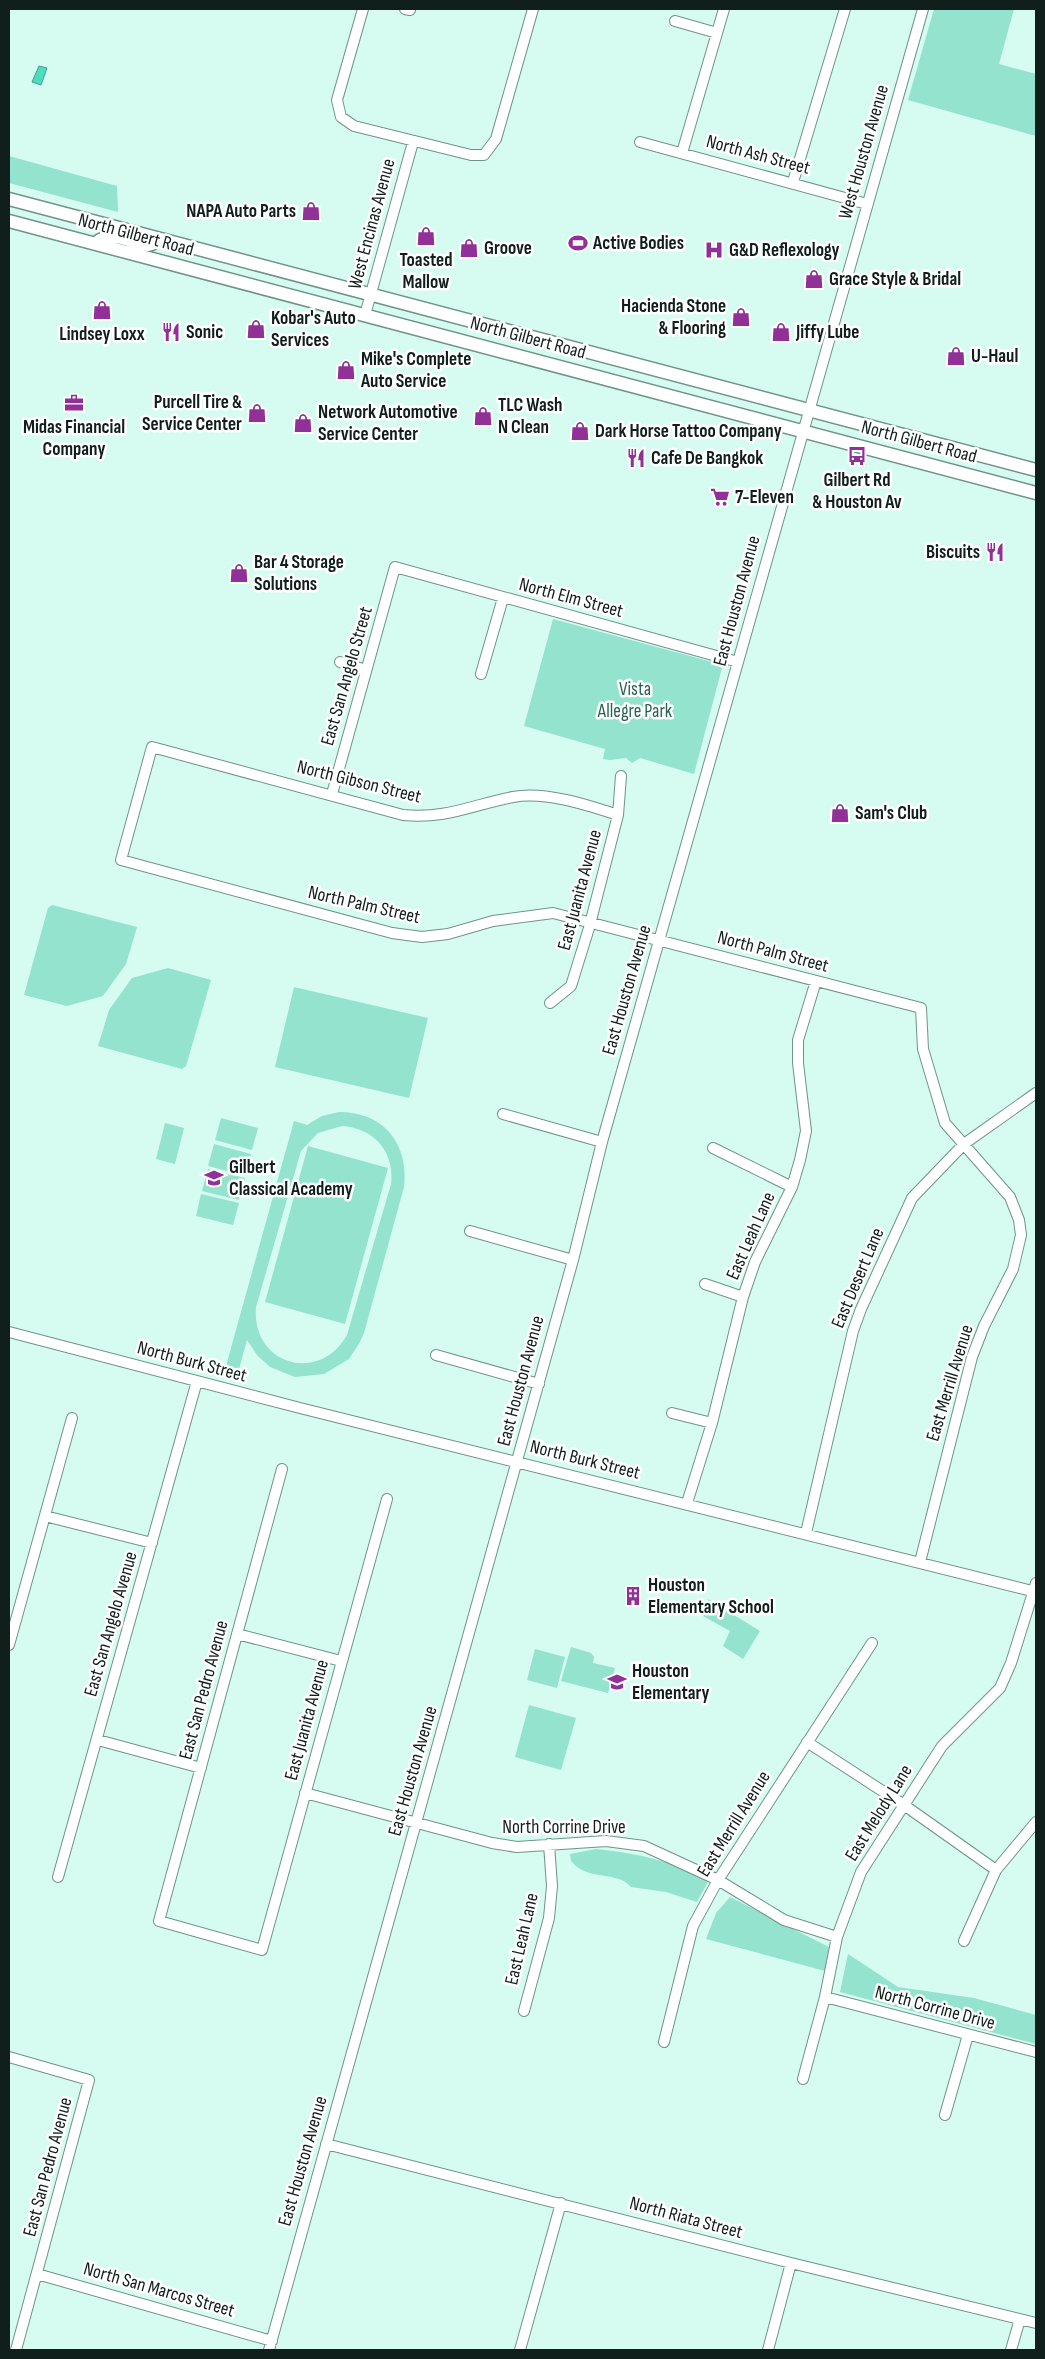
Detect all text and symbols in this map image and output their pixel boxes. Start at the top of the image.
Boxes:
street label: West Houston Avenue [834,82,894,222]
street label: North Ash Street [704,130,813,180]
street label: West Encinas Avenue [344,156,400,292]
place label: NAPA Auto Parts [186,200,296,223]
shop icon: NAPA Auto Parts [300,200,322,222]
street label: North Gilbert Road [76,209,196,261]
shop icon: Toasted Mallow [415,225,437,247]
sports icon: Active Bodies [567,232,589,254]
place label: Active Bodies [592,232,684,255]
shop icon: Groove [458,237,480,259]
place label: Groove [484,237,532,260]
hospital icon: G&D Reflexology [703,239,725,261]
place label: G&D Reflexology [729,239,840,262]
place label: Toasted Mallow [399,249,453,294]
shop icon: Grace Style & Bridal [803,268,825,290]
place label: Grace Style & Bridal [829,268,961,291]
place label: Hacienda Stone & Flooring [621,295,726,340]
shop icon: Lindsey Loxx [91,299,113,321]
shop icon: Hacienda Stone & Flooring [730,306,752,328]
place label: Kobar's Auto Services [271,307,356,352]
street label: North Gilbert Road [468,312,588,364]
shop icon: Kobar's Auto Services [245,318,267,340]
restaurant icon: Sonic [160,321,182,343]
place label: Sonic [186,321,223,344]
shop icon: Jiffy Lube [770,321,792,343]
place label: Jiffy Lube [795,321,859,344]
place label: Lindsey Loxx [59,323,145,346]
shop icon: U-Haul [945,345,967,367]
place label: U-Haul [971,345,1018,368]
place label: Mike's Complete Auto Service [360,348,471,393]
shop icon: Mike's Complete Auto Service [335,359,357,381]
place label: Purcell Tire & Service Center [142,391,242,436]
office icon: Midas Financial Company [63,392,85,414]
place label: TLC Wash N Clean [498,394,562,439]
place label: Network Automotive Service Center [318,401,458,446]
shop icon: Purcell Tire & Service Center [246,402,268,424]
shop icon: TLC Wash N Clean [472,405,494,427]
shop icon: Network Automotive Service Center [292,412,314,434]
place label: Midas Financial Company [23,416,125,461]
street label: North Gilbert Road [859,416,979,468]
shop icon: Dark Horse Tattoo Company [569,420,591,442]
place label: Dark Horse Tattoo Company [595,420,782,443]
bus stop icon: Gilbert Rd & Houston Av [846,445,868,467]
restaurant icon: Cafe De Bangkok [625,447,647,469]
place label: Cafe De Bangkok [651,447,763,470]
place label: Gilbert Rd & Houston Av [812,469,902,514]
supermarket icon: 7-Eleven [709,486,731,508]
place label: 7-Eleven [735,486,794,509]
street label: East Houston Avenue [709,533,765,669]
place label: Biscuits [926,541,980,564]
restaurant icon: Biscuits [984,541,1006,563]
place label: Bar 4 Storage Solutions [254,551,344,596]
shop icon: Bar 4 Storage Solutions [228,562,250,584]
street label: North Elm Street [516,573,626,623]
street label: East San Angelo Street [316,604,378,748]
park label: Vista Allegre Park [597,678,673,723]
street label: North Gibson Street [295,755,424,809]
shop icon: Sam's Club [829,802,851,824]
place label: Sam's Club [855,802,927,825]
street label: East Juanita Avenue [553,827,607,953]
street label: North Palm Street [306,881,422,929]
street label: East Houston Avenue [597,922,657,1058]
street label: North Palm Street [715,926,831,978]
place label: Gilbert Classical Academy [229,1156,353,1201]
school or university icon: Gilbert Classical Academy [203,1167,225,1189]
street label: East Leah Lane [721,1189,781,1283]
street label: East Desert Lane [827,1224,889,1332]
street label: East Houston Avenue [493,1313,549,1449]
street label: East Merrill Avenue [921,1322,979,1444]
street label: North Burk Street [135,1336,249,1388]
street label: North Burk Street [528,1435,643,1485]
street label: East San Angelo Avenue [79,1549,143,1699]
place label: Houston Elementary School [648,1574,774,1619]
building icon: Houston Elementary School [622,1585,644,1607]
street label: East San Pedro Avenue [174,1618,234,1762]
street label: East Juanita Avenue [280,1657,334,1783]
place label: Houston Elementary [632,1660,710,1705]
school or university icon: Houston Elementary [606,1671,628,1693]
street label: East Houston Avenue [383,1703,443,1839]
street label: East Melody Lane [840,1761,918,1865]
street label: East Merrill Avenue [692,1767,776,1881]
street label: North Corrine Drive [502,1816,626,1839]
street label: East Leah Lane [500,1891,544,1987]
street label: North Corrine Drive [872,1981,998,2035]
street label: East Houston Avenue [273,2093,333,2229]
street label: East San Pedro Avenue [18,2095,78,2239]
street label: North Riata Street [627,2192,745,2244]
street label: North San Marcos Street [81,2257,237,2323]

